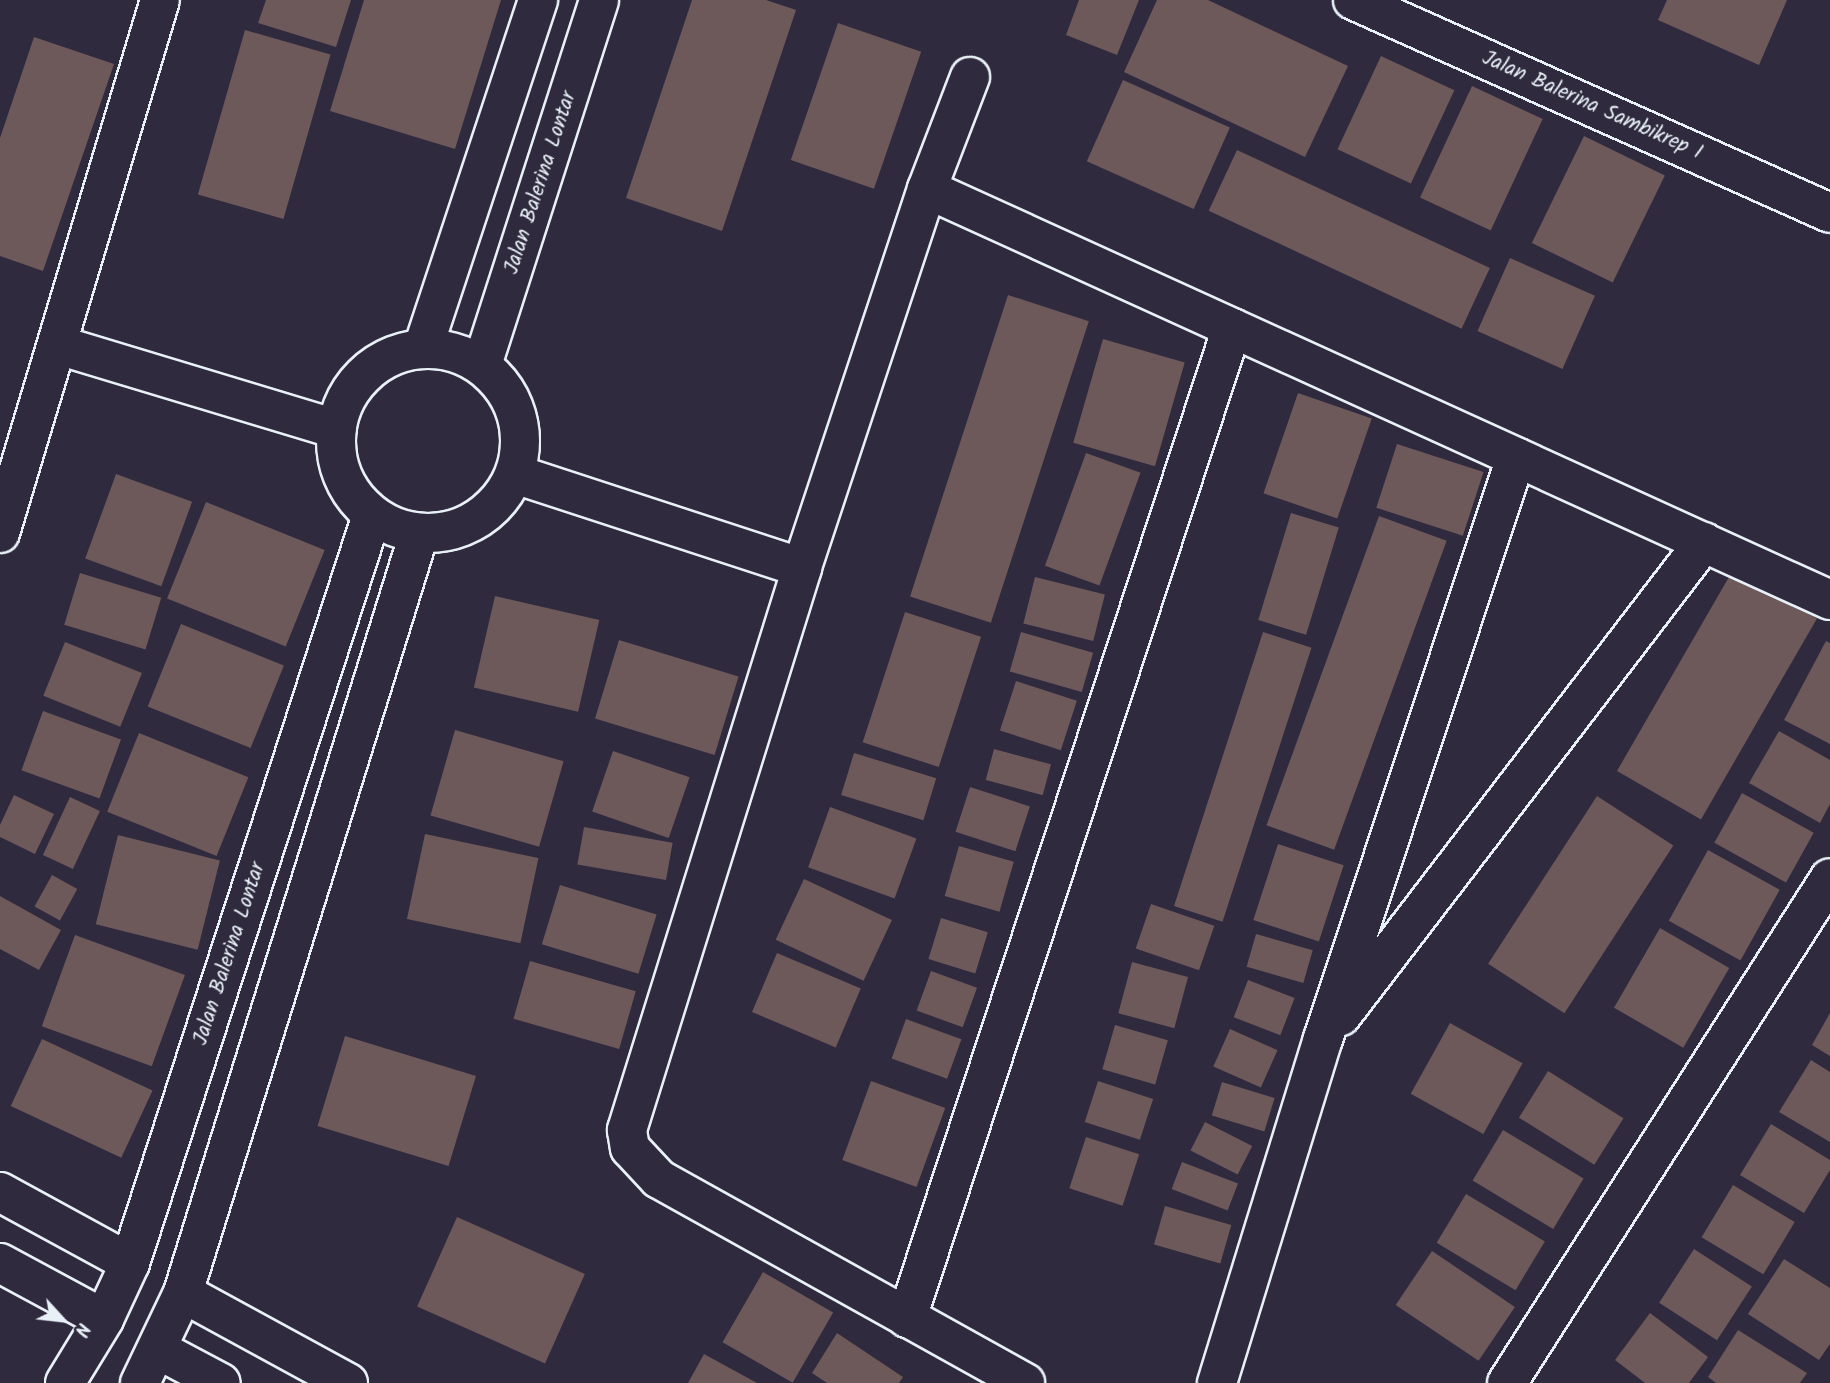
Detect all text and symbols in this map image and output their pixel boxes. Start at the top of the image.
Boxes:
street label: Jalan Balerina Sambikrep I [1478,46,1706,166]
street label: Jalan Balerina Lontar [500,88,582,278]
street label: Jalan Balerina Lontar [189,859,271,1049]
north arrow [28,1285,98,1355]
text: N [66,1317,98,1342]

